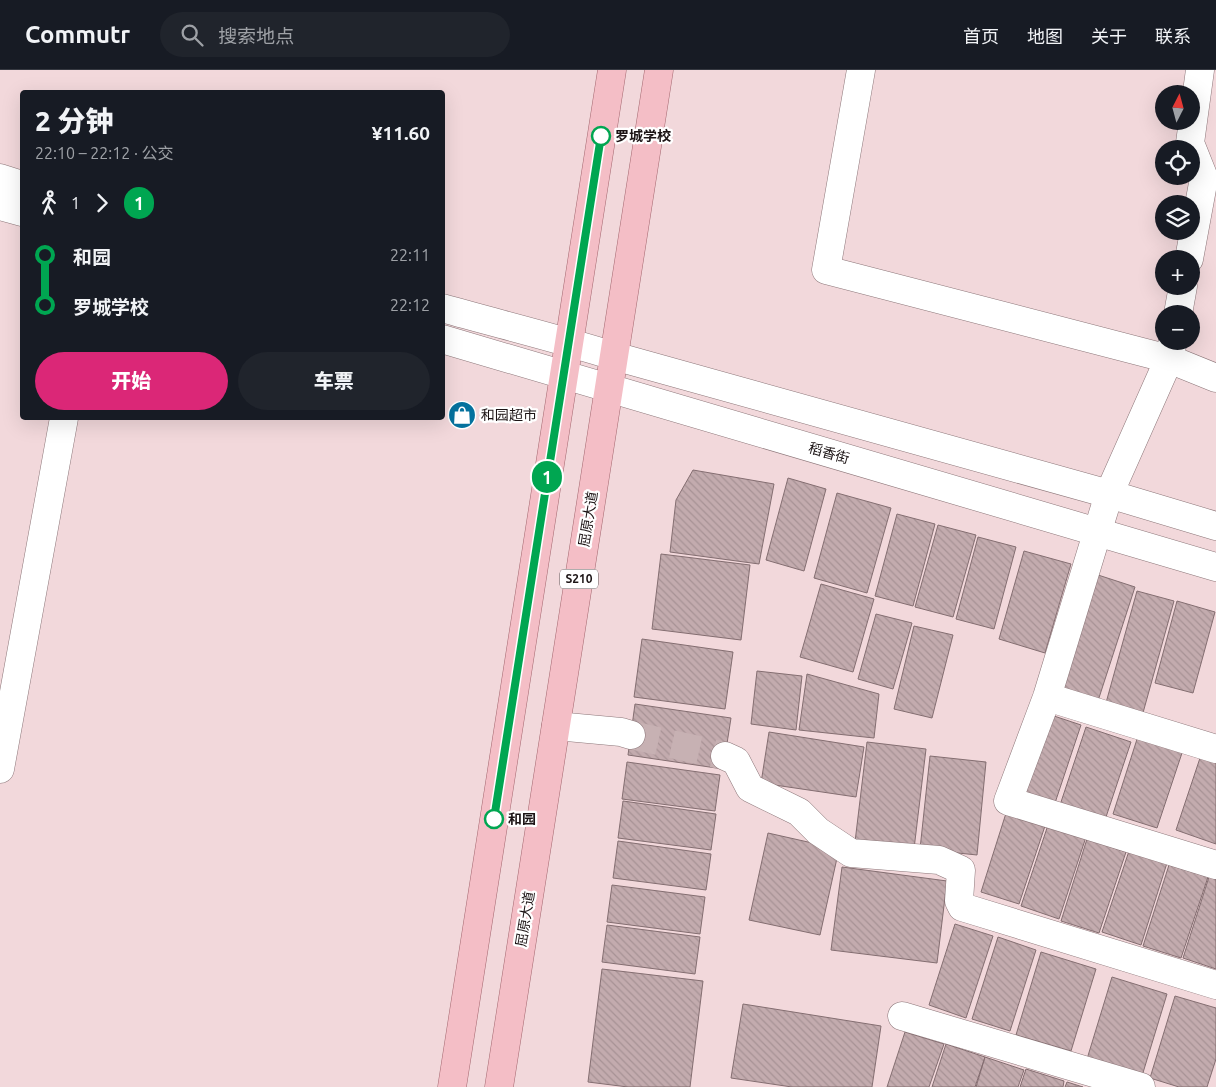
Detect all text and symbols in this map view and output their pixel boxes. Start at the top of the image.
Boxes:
search box [160,12,510,57]
text: Commutr [25,21,130,48]
icon: search [178,21,206,49]
text: 搜索地点 [218,25,294,47]
text: 首页 [963,26,999,46]
text: 地图 [1027,26,1063,46]
text: 关于 [1091,26,1127,46]
text: 联系 [1155,26,1191,46]
north arrow [1155,85,1200,130]
map controls [1155,85,1200,350]
text: 2 分钟 [35,105,114,136]
text: ¥11.60 [372,122,430,144]
marker: 罗城学校 [591,126,611,146]
place label: 罗城学校 [615,128,671,144]
button: locate [1155,140,1200,185]
text: 22:10 – 22:12 · 公交 [35,144,174,162]
icon: walk [35,189,63,217]
icon: forward [88,189,116,217]
text: 1 [134,193,144,213]
text: 1 [71,194,80,212]
button: layers [1155,195,1200,240]
text: 和园 [73,246,111,268]
text: 22:11 [390,246,430,264]
button: + [1155,250,1200,295]
text: 罗城学校 [73,296,149,318]
text: 22:12 [390,296,430,314]
button: − [1155,305,1200,350]
button: 开始 [35,352,228,410]
button: 车票 [238,352,430,410]
shop icon: 和园超市 [447,400,477,430]
place label: 和园超市 [481,407,537,423]
street label: 稻香街 [807,440,851,466]
line badge: 1 [531,461,563,493]
text: 1 [542,467,552,487]
street label: 屈原大道 [576,490,600,548]
road number: S210 [560,569,598,588]
marker: 和园 [484,809,504,829]
place label: 和园 [508,811,536,827]
street label: 屈原大道 [513,890,537,948]

